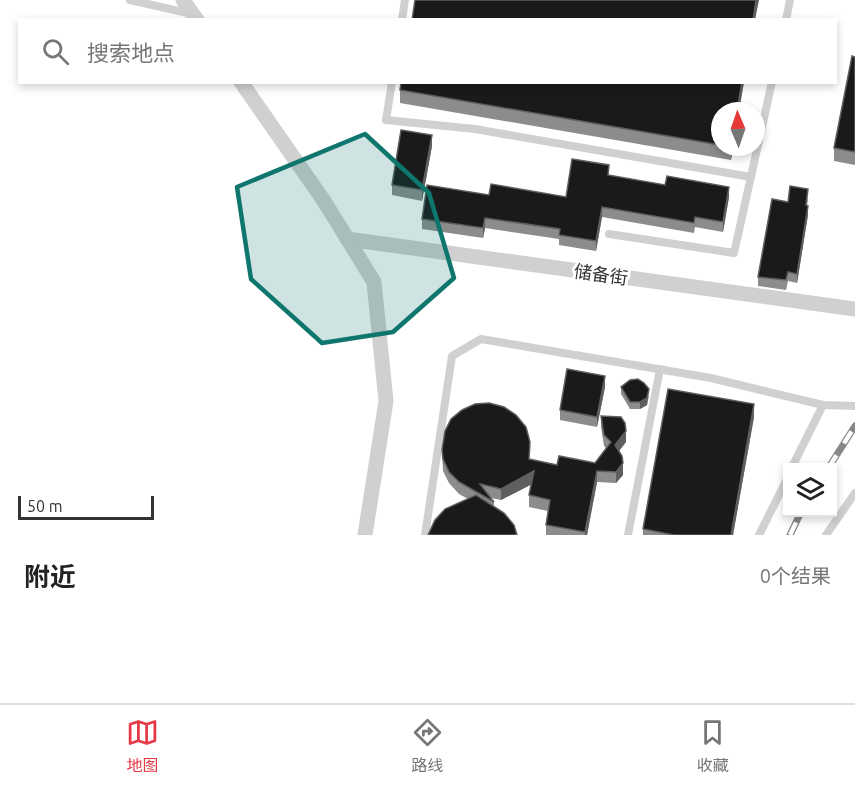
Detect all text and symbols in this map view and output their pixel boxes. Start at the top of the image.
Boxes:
search box [18,18,837,84]
icon: search [39,35,72,68]
text: 搜索地点 [87,40,175,65]
north arrow [711,102,765,156]
street label: 储备街 [573,260,629,288]
map controls [783,463,837,517]
button: layers [783,463,837,517]
scale bar [18,493,154,520]
text: 50 m [27,497,63,515]
text: 附近 [24,562,76,591]
text: 0个结果 [760,564,831,587]
tab: 地图 [126,716,159,776]
tab: 路线 [411,716,444,776]
tab: 收藏 [696,716,729,776]

